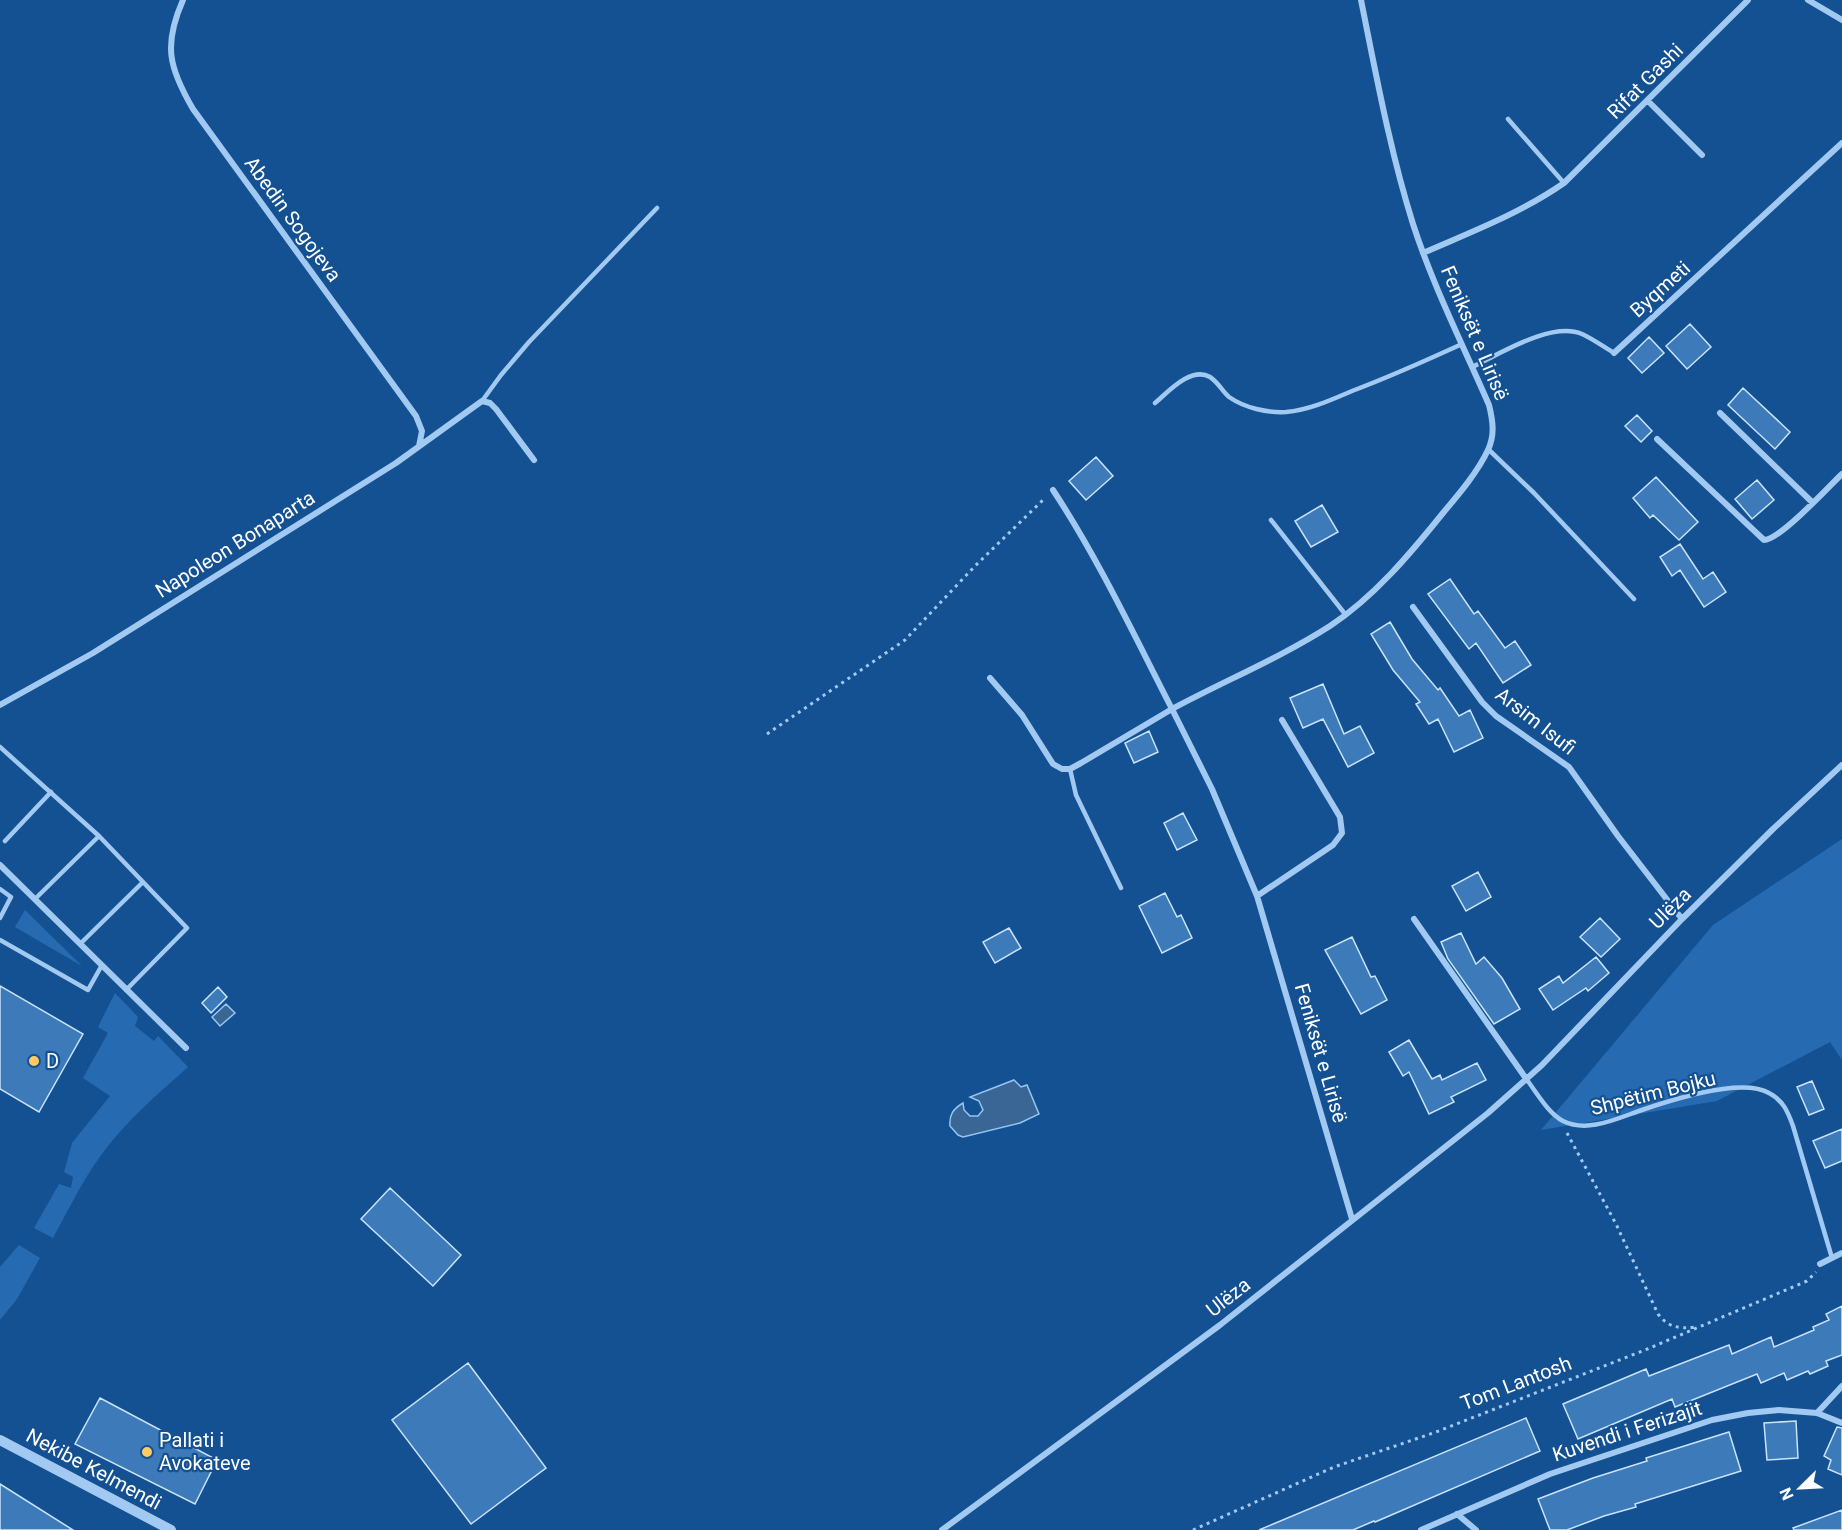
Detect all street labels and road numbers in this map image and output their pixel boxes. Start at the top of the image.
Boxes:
street label: Rifat Gashi [1602,38,1688,124]
street label: Abedin Sogojeva [240,152,346,286]
street label: Byqmeti [1625,256,1695,322]
street label: Feniksët e Lirisë [1436,262,1514,404]
street label: Napoleon Bonaparta [151,485,319,603]
street label: Arsim Isufi [1491,682,1581,760]
street label: Ulëza [1644,882,1696,934]
street label: Feniksët e Lirisë [1290,981,1352,1125]
street label: Shpëtim Bojku [1588,1066,1718,1120]
street label: Ulëza [1201,1272,1255,1322]
street label: Tom Lantosh [1457,1351,1575,1415]
street label: Kuvendi i Ferizajit [1549,1396,1705,1466]
street label: Nekibe Kelmendi [22,1423,166,1515]

